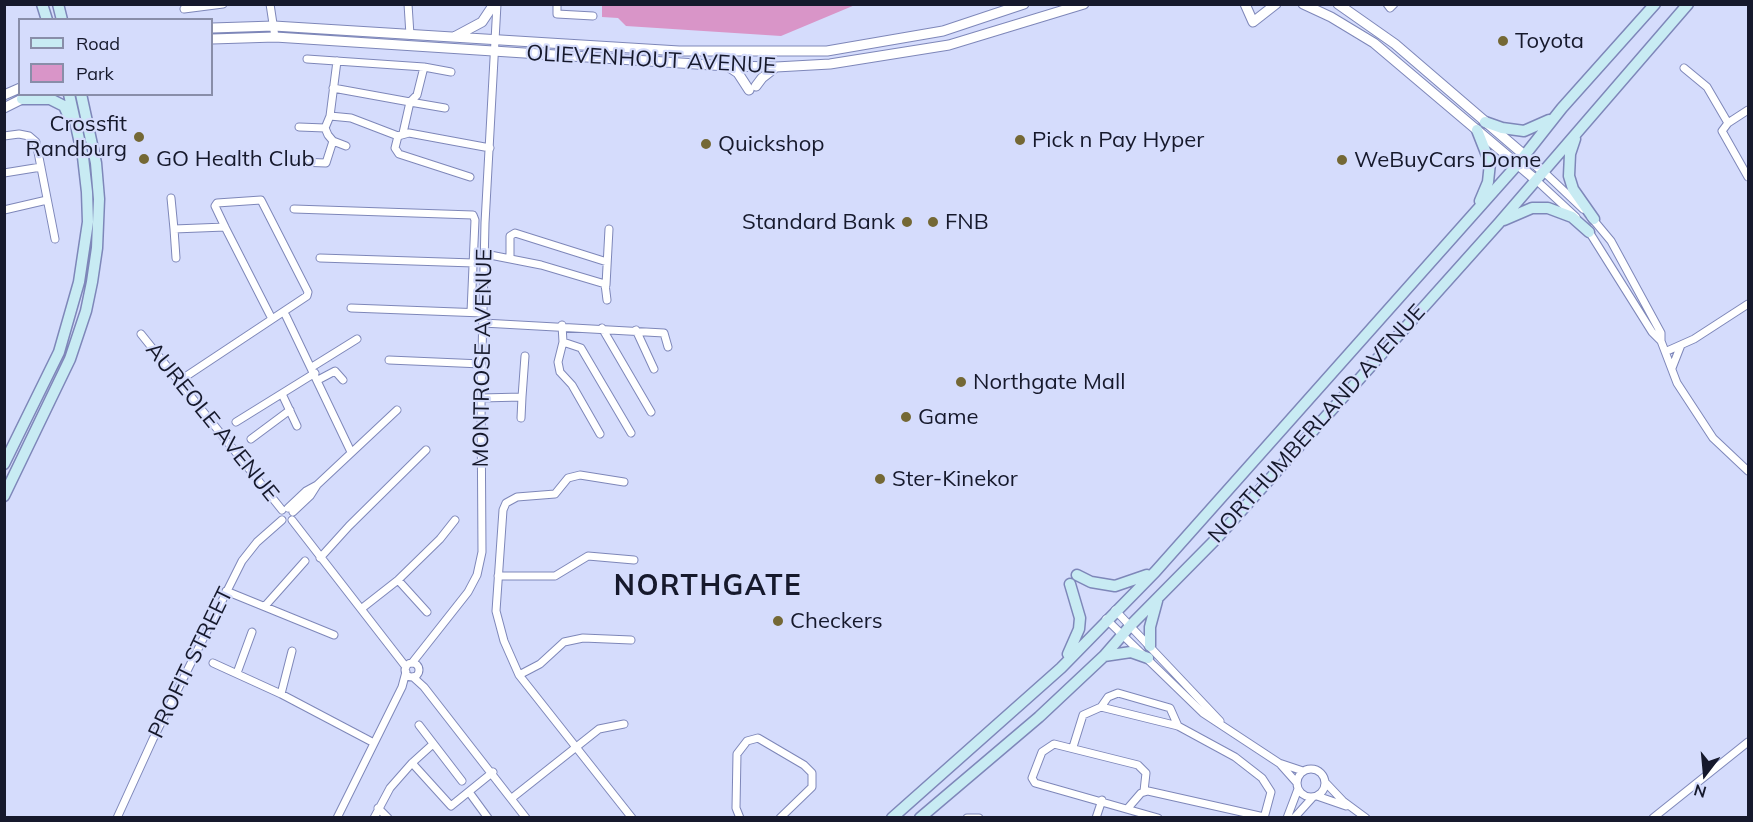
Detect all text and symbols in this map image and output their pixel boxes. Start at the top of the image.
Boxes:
legend [18,18,213,96]
place label: Toyota [1515,28,1584,54]
text: Road [76,32,120,55]
marker: Toyota [1496,34,1510,48]
street label: OLIEVENHOUT AVENUE [526,40,776,80]
text: Park [76,62,114,85]
place label: Crossfit Randburg [26,111,127,162]
place label: Pick n Pay Hyper [1032,127,1204,153]
marker: Crossfit Randburg [132,130,146,144]
place label: Quickshop [718,131,825,157]
marker: Pick n Pay Hyper [1013,133,1027,147]
marker: Quickshop [699,137,713,151]
place label: GO Health Club [156,146,315,172]
place label: WeBuyCars Dome [1354,147,1541,173]
marker: GO Health Club [137,152,151,166]
marker: WeBuyCars Dome [1335,153,1349,167]
place label: Standard Bank [742,209,895,235]
place label: FNB [945,209,989,235]
marker: Standard Bank [900,215,914,229]
marker: FNB [926,215,940,229]
street label: MONTROSE AVENUE [468,248,498,468]
street label: NORTHUMBERLAND AVENUE [1203,299,1431,549]
street label: AUREOLE AVENUE [140,337,284,507]
place label: Northgate Mall [973,369,1125,395]
marker: Northgate Mall [954,375,968,389]
place label: Game [918,404,979,430]
marker: Game [899,410,913,424]
place label: Ster-Kinekor [892,466,1018,492]
marker: Ster-Kinekor [873,472,887,486]
district label: NORTHGATE [614,570,802,604]
street label: PROFIT STREET [143,583,239,743]
place label: Checkers [790,608,883,634]
marker: Checkers [771,614,785,628]
north arrow [1675,744,1735,804]
text: N [1691,780,1709,803]

